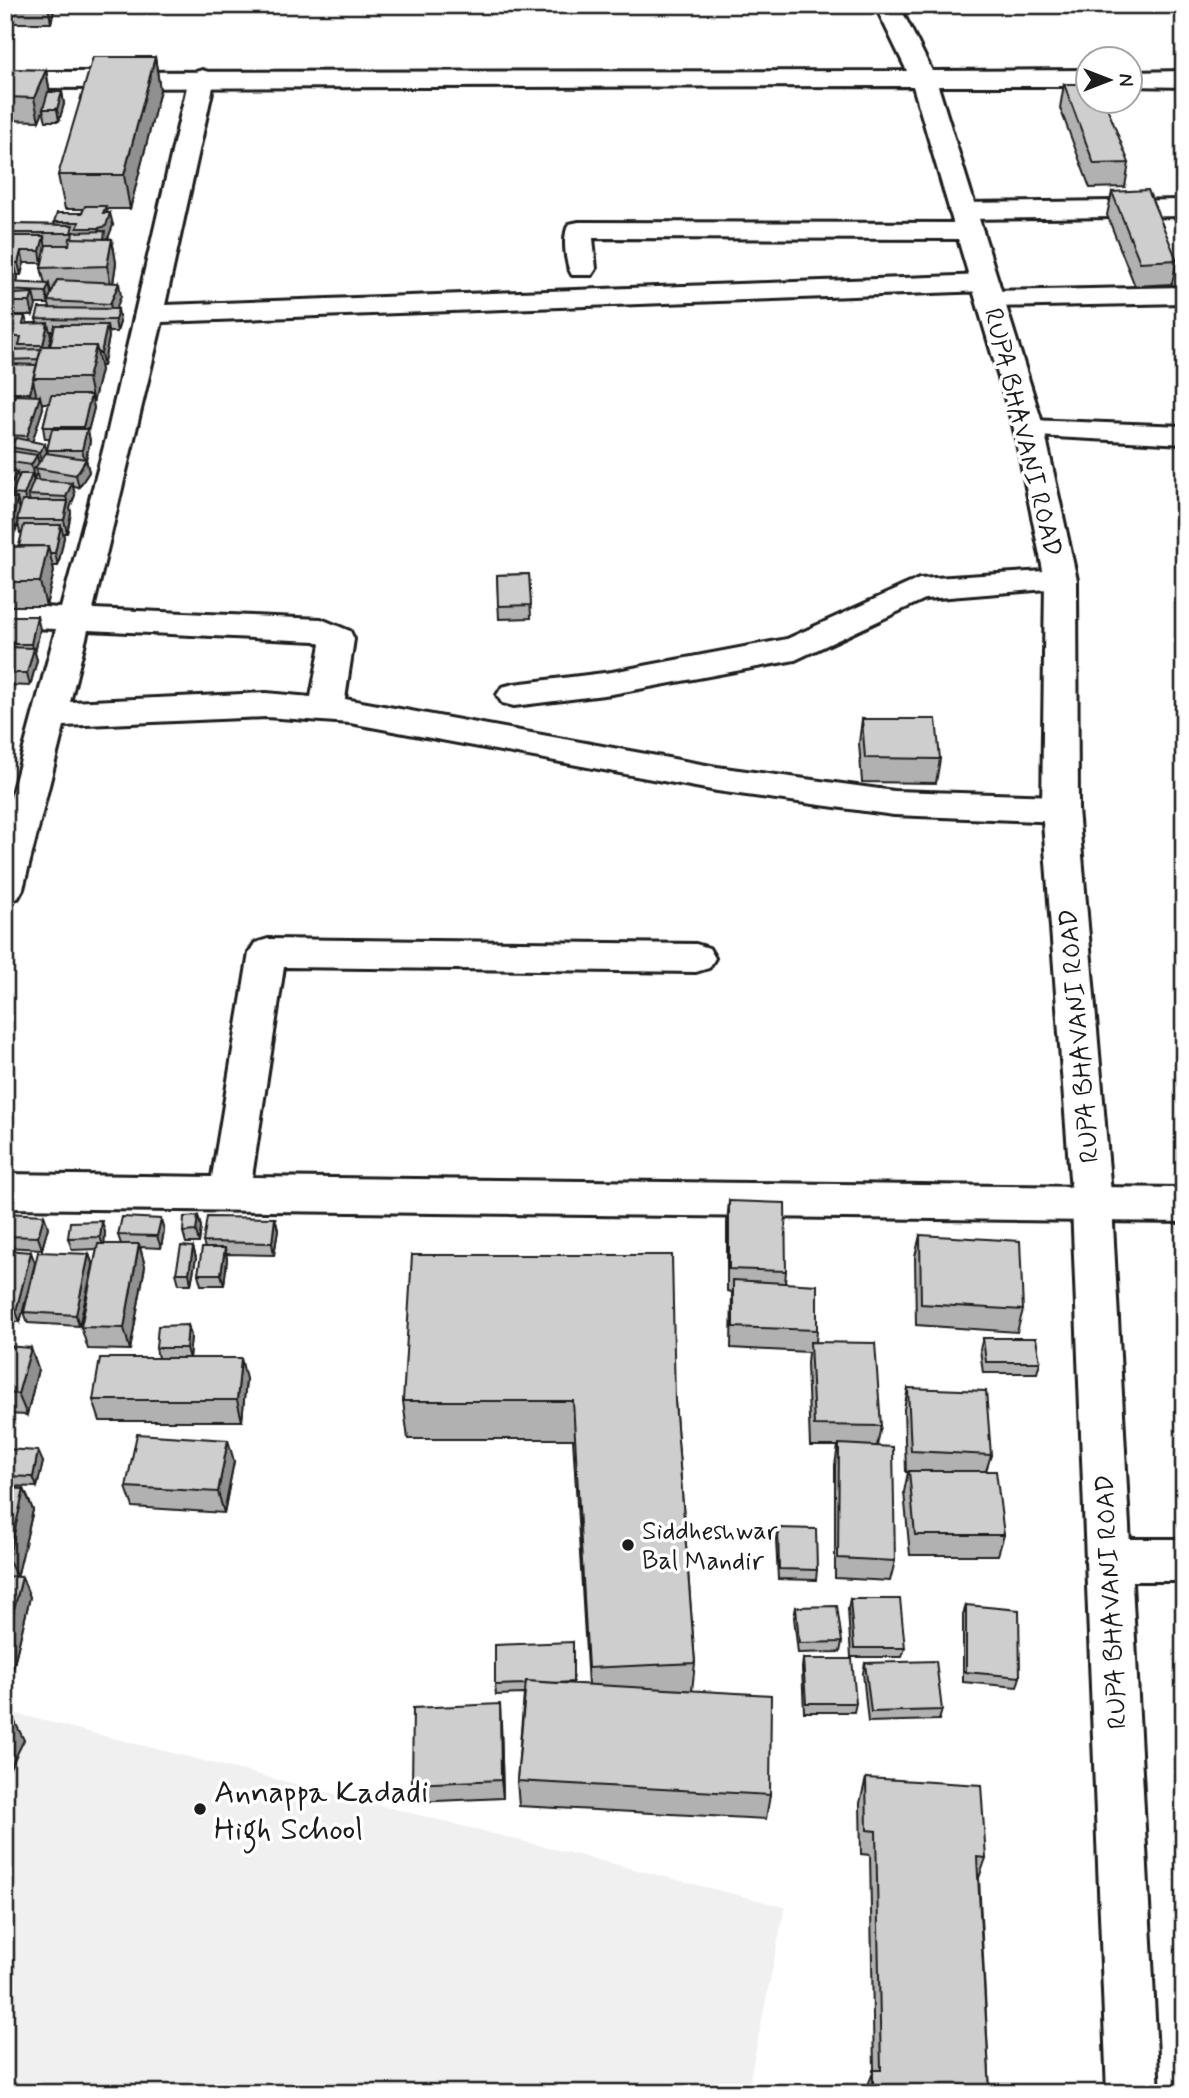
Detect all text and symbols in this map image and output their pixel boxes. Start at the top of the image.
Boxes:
north arrow [1074,46,1144,116]
text: N [1112,74,1137,86]
street label: RUPA BHAVANI ROAD [975,305,1069,560]
street label: RUPA BHAVANI ROAD [1052,907,1108,1164]
street label: RUPA BHAVANI ROAD [1088,1474,1136,1730]
place label: Siddheshwar Bal Mandir [642,1515,778,1579]
marker: Siddheshwar Bal Mandir [620,1537,636,1553]
place label: Annappa Kadadi High School [214,1772,428,1854]
marker: Annappa Kadadi High School [192,1801,208,1817]

